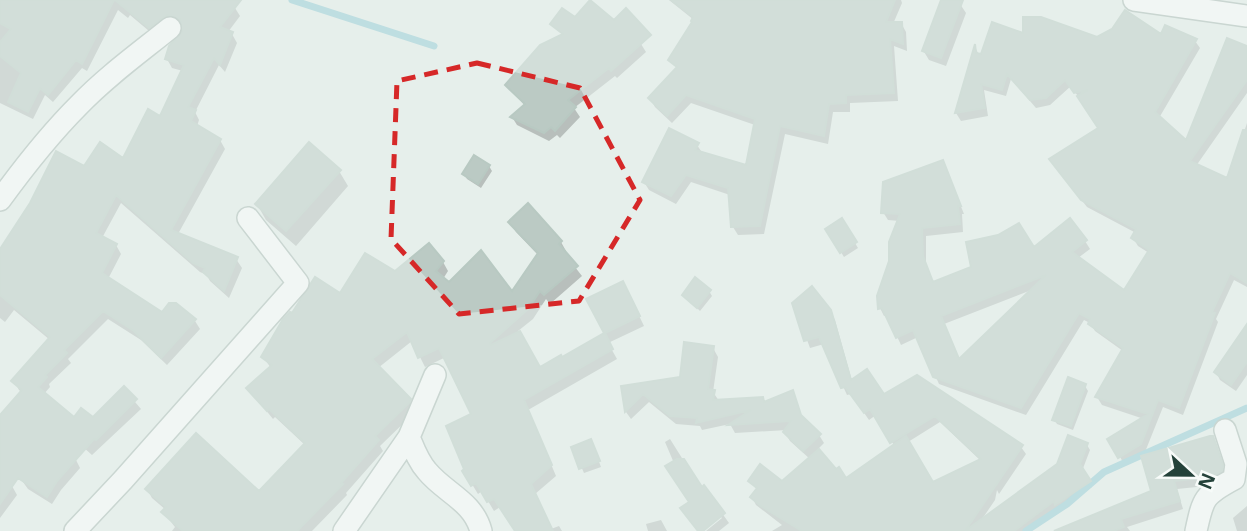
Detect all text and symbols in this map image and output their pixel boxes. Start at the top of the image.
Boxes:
north arrow [1156,440,1226,510]
text: N [1192,469,1222,493]

